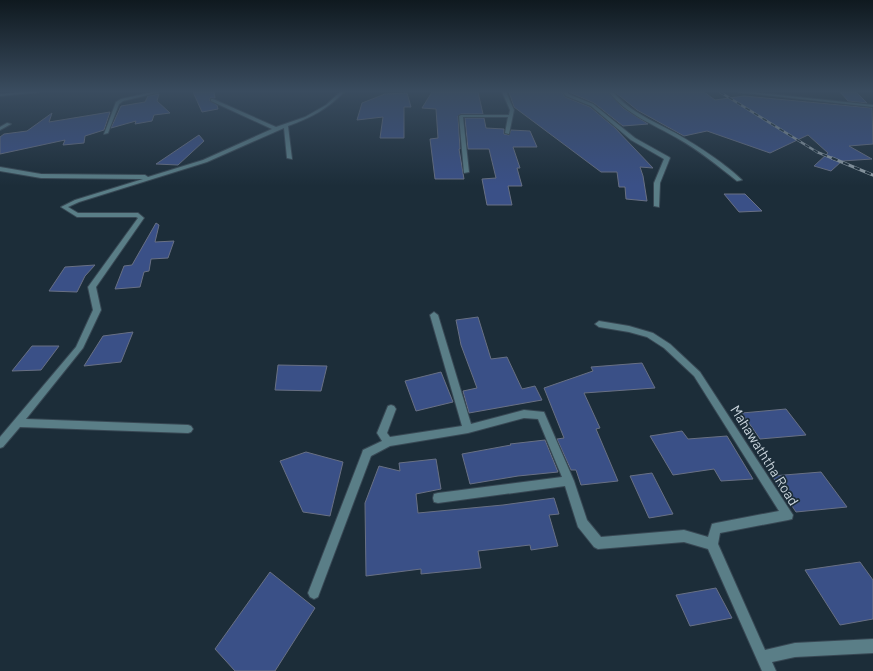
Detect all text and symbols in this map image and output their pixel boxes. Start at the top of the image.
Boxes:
street label: Mahawaththa Road [727,402,803,508]

